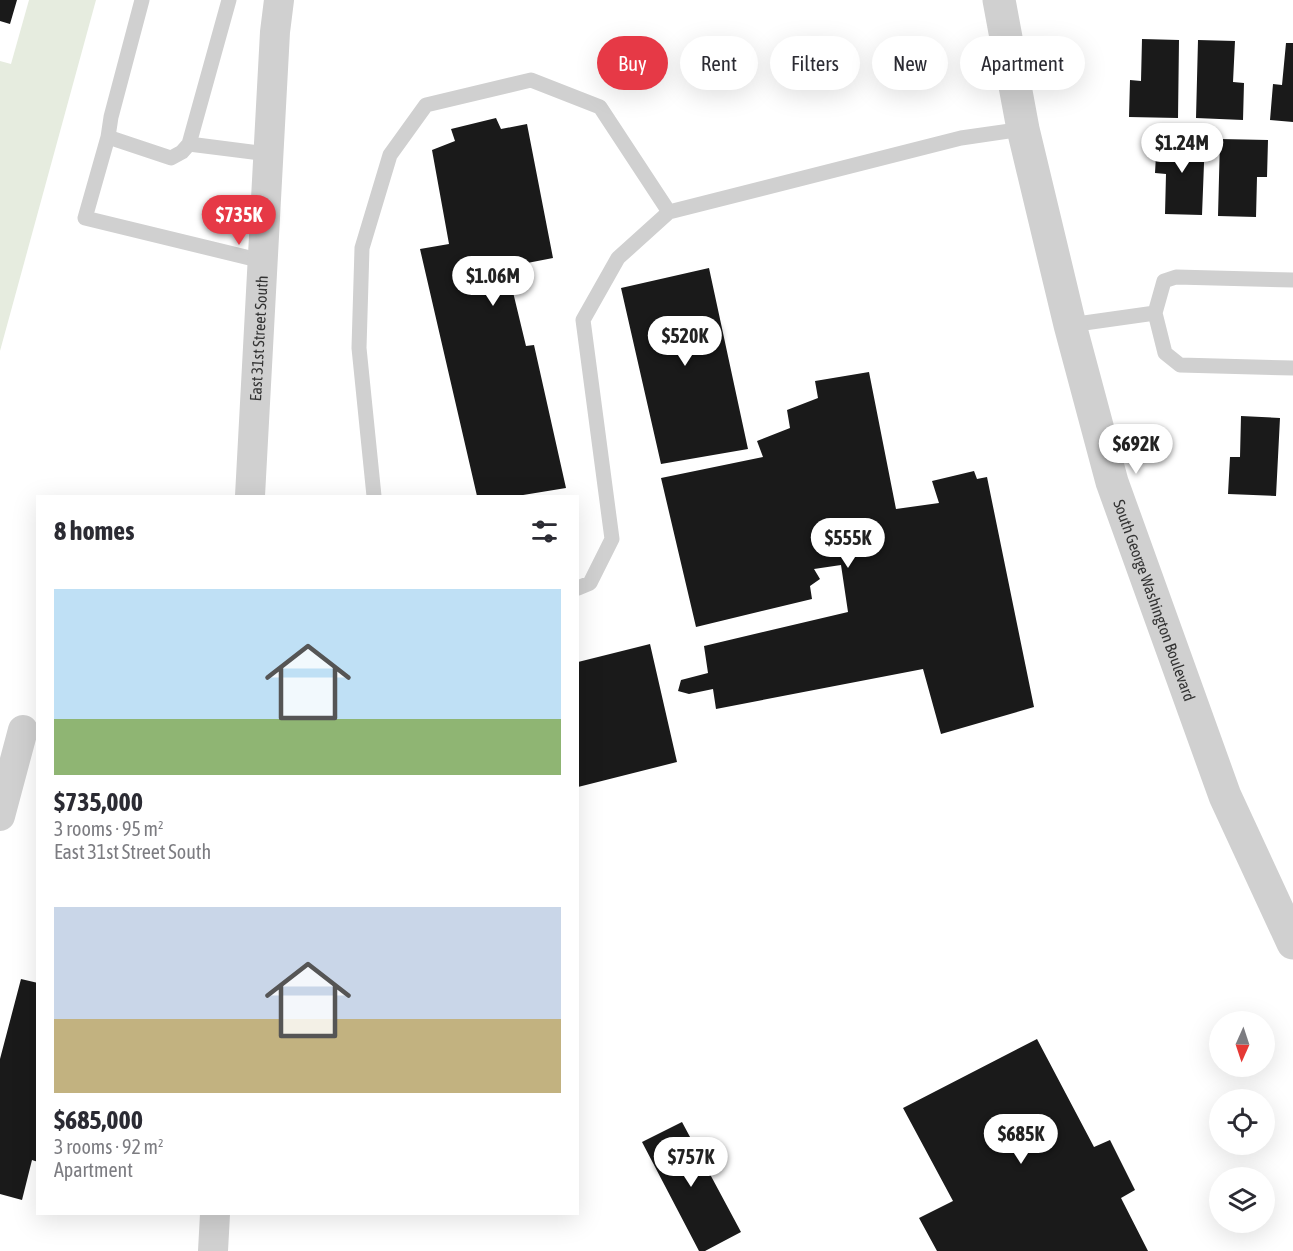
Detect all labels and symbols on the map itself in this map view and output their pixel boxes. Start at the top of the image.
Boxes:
pin: $1.24M [1133,123,1231,174]
pin: $735K [197,195,281,246]
pin: $1.06M [444,256,542,307]
street label: East 31st Street South [246,275,271,402]
pin: $520K [643,316,727,367]
pin: $692K [1094,424,1178,475]
street label: South George Washington Boulevard [1110,497,1199,703]
pin: $555K [806,518,890,569]
north arrow [1209,1011,1275,1077]
pin: $685K [979,1114,1063,1165]
pin: $757K [649,1137,733,1188]

